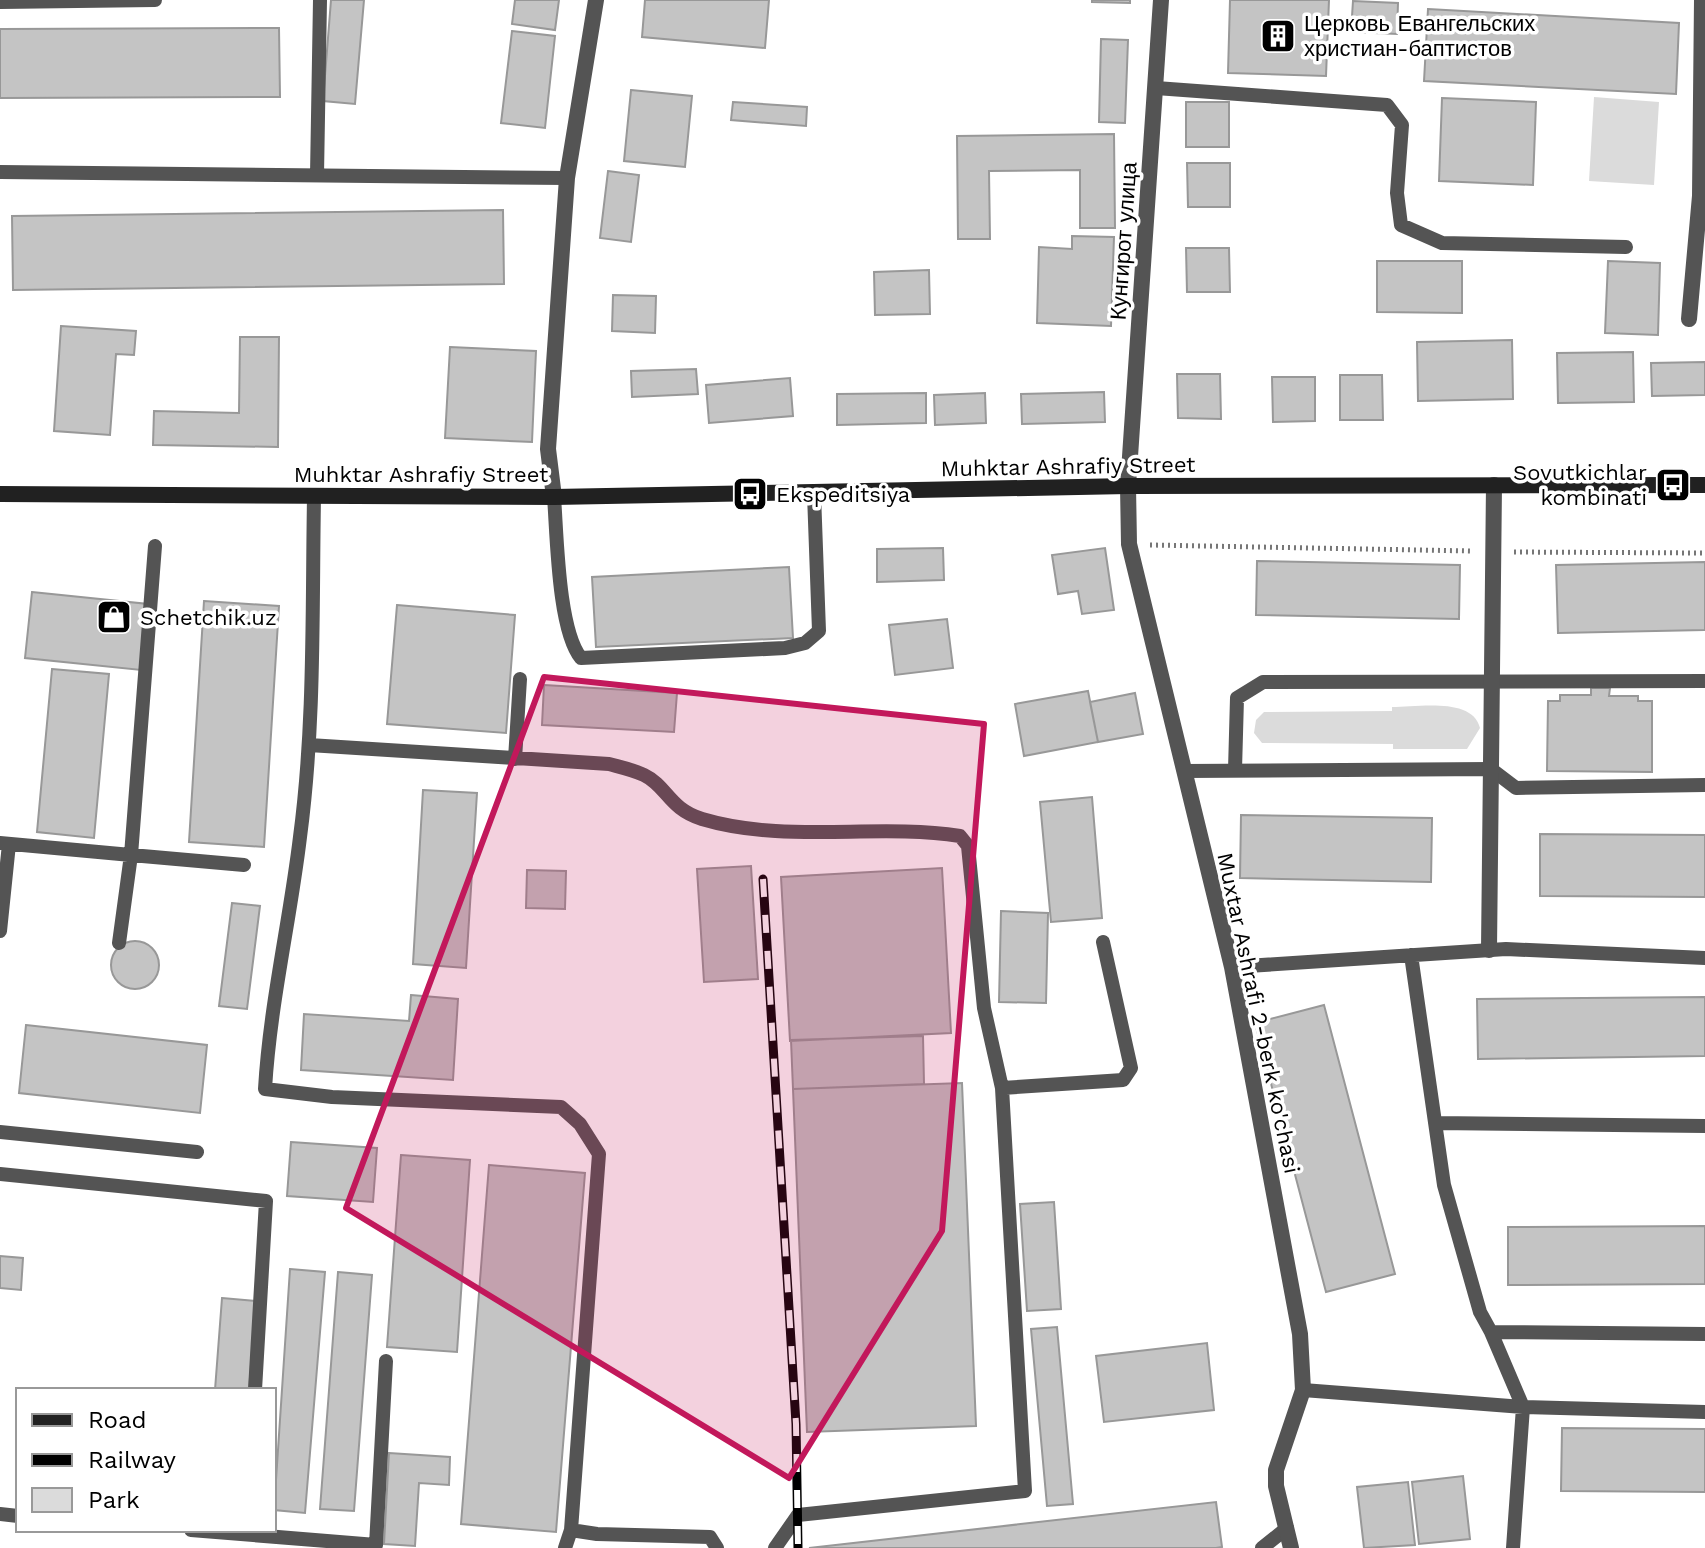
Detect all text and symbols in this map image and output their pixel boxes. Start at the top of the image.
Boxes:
place label: Церковь Евангельских христиан-баптистов [1304,11,1535,61]
building icon: Церковь Евангельских христиан-баптистов [1259,17,1297,55]
street label: Кунгирот улица [1106,160,1142,321]
street label: Muhktar Ashrafiy Street [940,452,1196,481]
place label: Sovutkichlar kombinati [1513,460,1647,510]
street label: Muhktar Ashrafiy Street [294,462,548,487]
bus stop icon: Sovutkichlar kombinati [1654,466,1692,504]
bus stop icon: Ekspeditsiya [731,475,769,513]
place label: Ekspeditsiya [776,482,910,507]
shop icon: Schetchik.uz [95,598,133,636]
place label: Schetchik.uz [140,605,277,630]
street label: Muxtar Ashrafi 2-berk ko'chasi [1212,850,1305,1176]
legend [16,1388,276,1532]
text: Road [88,1406,147,1434]
text: Railway [88,1446,177,1474]
text: Park [88,1486,140,1514]

